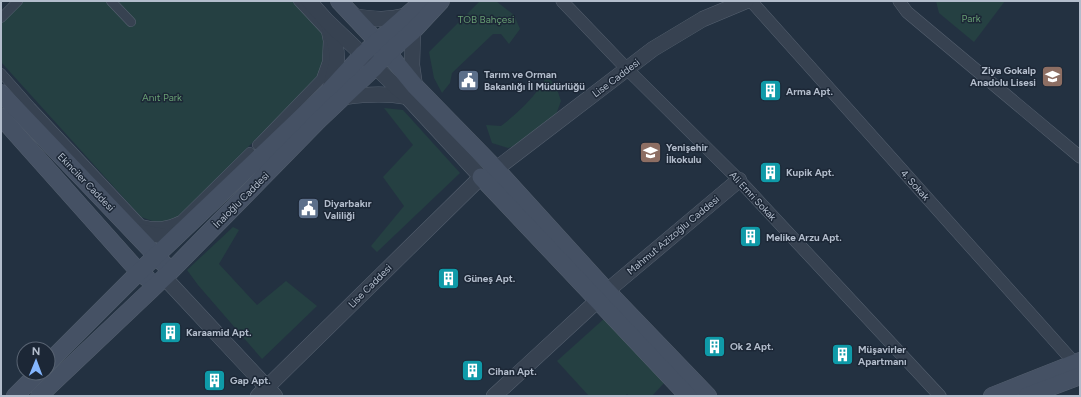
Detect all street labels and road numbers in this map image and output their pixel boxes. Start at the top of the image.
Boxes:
street label: Lise Caddesi [589,56,643,100]
street label: Ekinciler Caddesi [55,150,117,214]
street label: 4. Sokak [898,167,932,203]
street label: İnaloğlu Caddesi [210,169,272,231]
street label: Ali Emri Sokak [727,169,779,224]
street label: Mahmut Azizoğlu Caddesi [624,192,722,278]
street label: Lise Caddesi [345,261,395,311]

